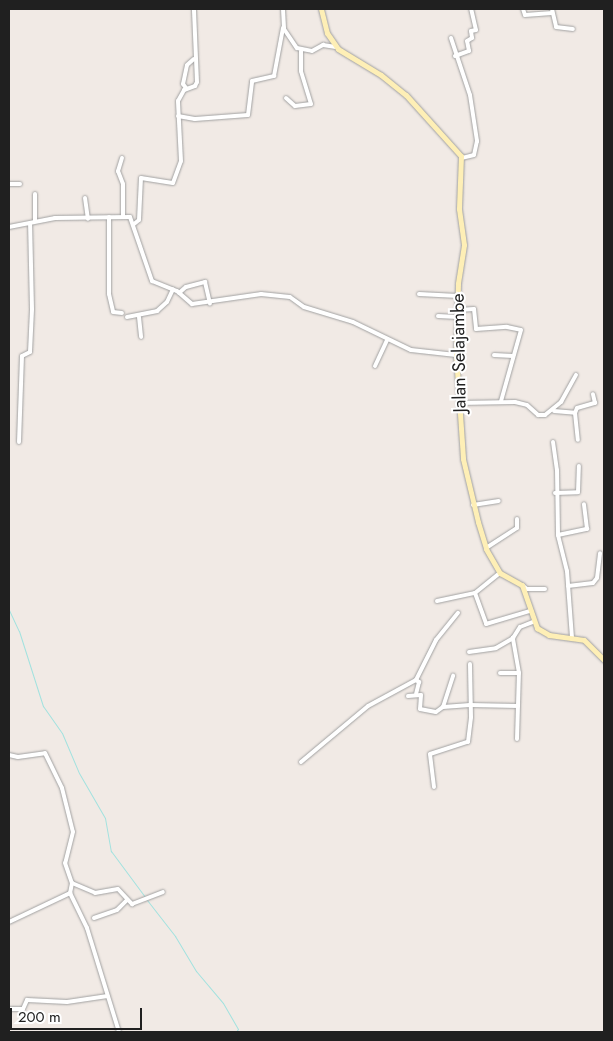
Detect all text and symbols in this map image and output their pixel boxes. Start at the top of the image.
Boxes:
street label: Jalan Selajambe [447,293,471,413]
scale bar [12,998,145,1030]
text: 200 m [18,1006,61,1028]

